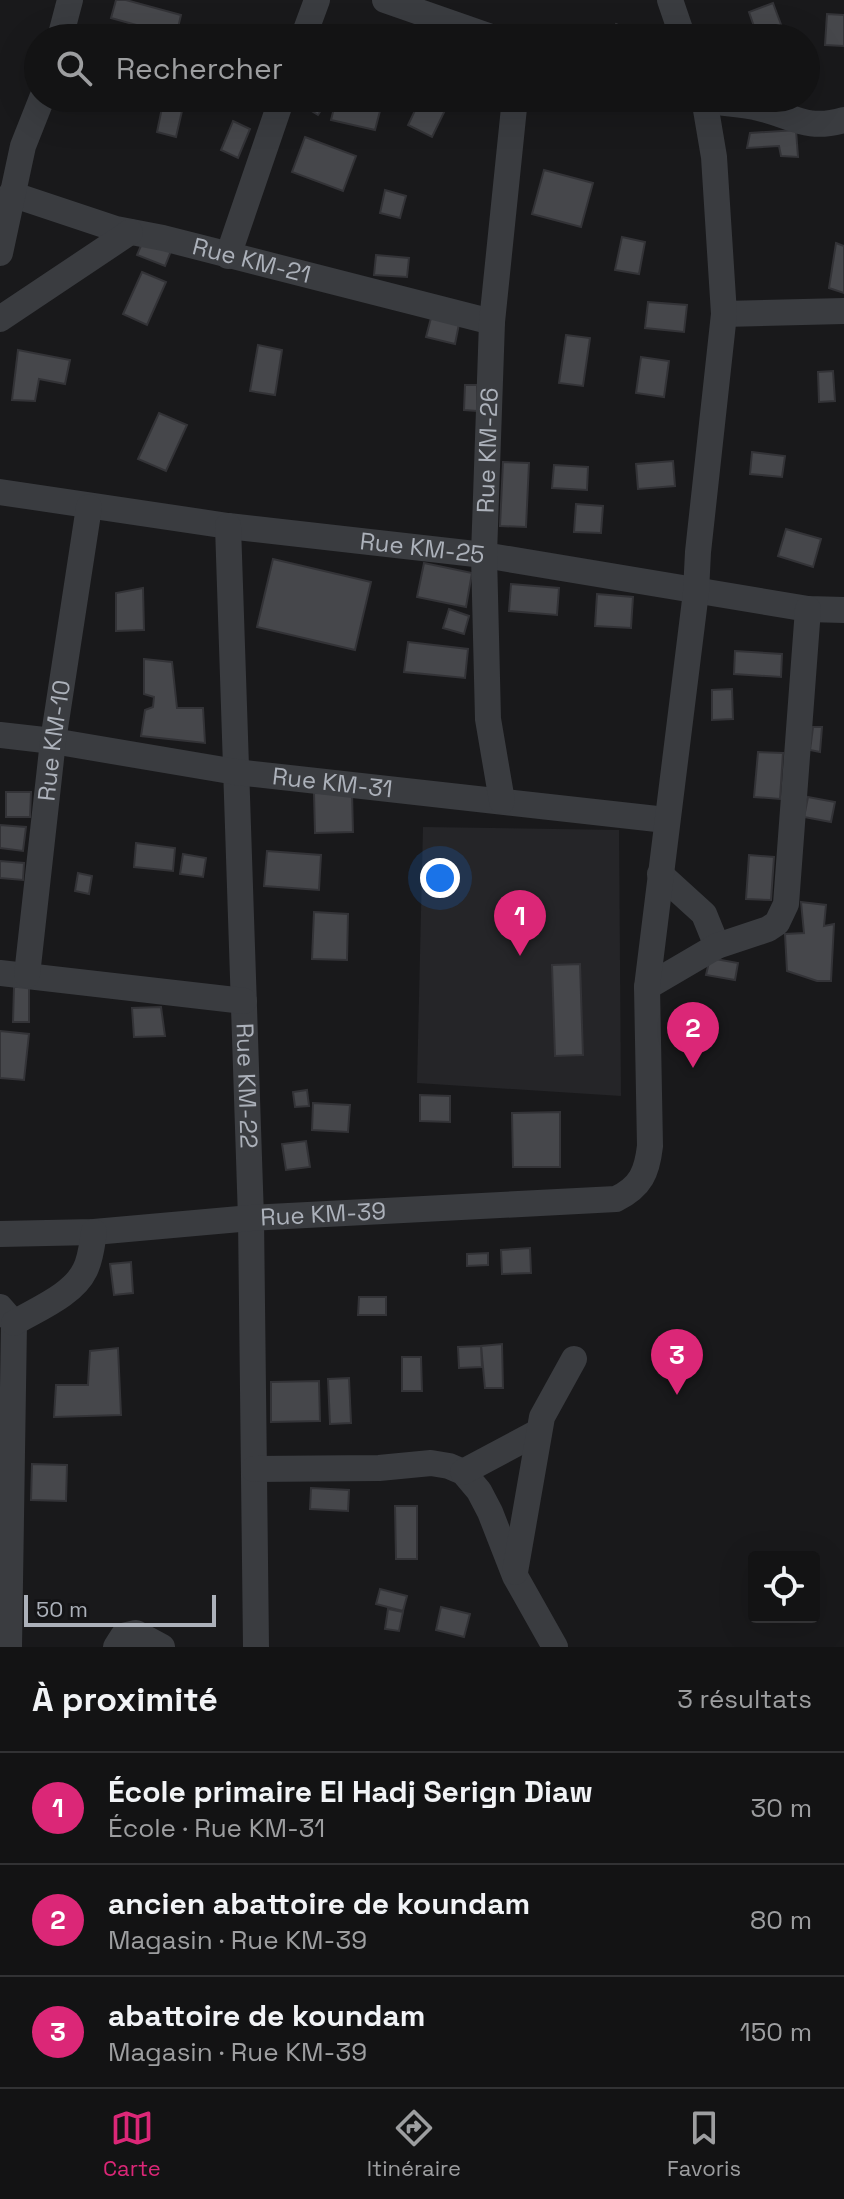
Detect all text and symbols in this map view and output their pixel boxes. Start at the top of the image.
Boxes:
search box [24,24,820,112]
icon: search [52,46,96,90]
text: Rechercher [116,49,283,88]
street label: Rue KM-21 [189,230,314,290]
street label: Rue KM-26 [469,387,505,514]
street label: Rue KM-25 [358,525,486,570]
street label: Rue KM-10 [30,678,77,803]
street label: Rue KM-31 [271,760,394,804]
your location [420,858,460,898]
pin: 1 [494,890,546,956]
pin: 2 [667,1002,719,1068]
street label: Rue KM-22 [230,1022,265,1149]
street label: Rue KM-39 [260,1195,387,1232]
pin: 3 [651,1329,703,1395]
map controls [748,1551,820,1623]
button: locate [748,1551,820,1623]
scale bar [24,1591,216,1627]
text: 50 m [36,1595,88,1623]
text: À proximité [32,1678,218,1721]
text: 3 résultats [677,1682,812,1716]
text: École primaire El Hadj Serign Diaw [108,1772,593,1811]
text: 1 [52,1791,64,1825]
text: 30 m [751,1791,812,1825]
text: École · Rue KM-31 [108,1811,325,1845]
text: ancien abattoire de koundam [108,1884,530,1923]
text: 2 [50,1903,66,1937]
text: 80 m [750,1903,812,1937]
text: Magasin · Rue KM-39 [108,1923,367,1957]
text: abattoire de koundam [108,1996,425,2035]
text: 3 [50,2015,66,2049]
text: 150 m [740,2015,812,2049]
text: Magasin · Rue KM-39 [108,2035,367,2069]
tab: Carte [103,2106,161,2182]
tab: Itinéraire [367,2106,461,2182]
tab: Favoris [667,2106,741,2182]

